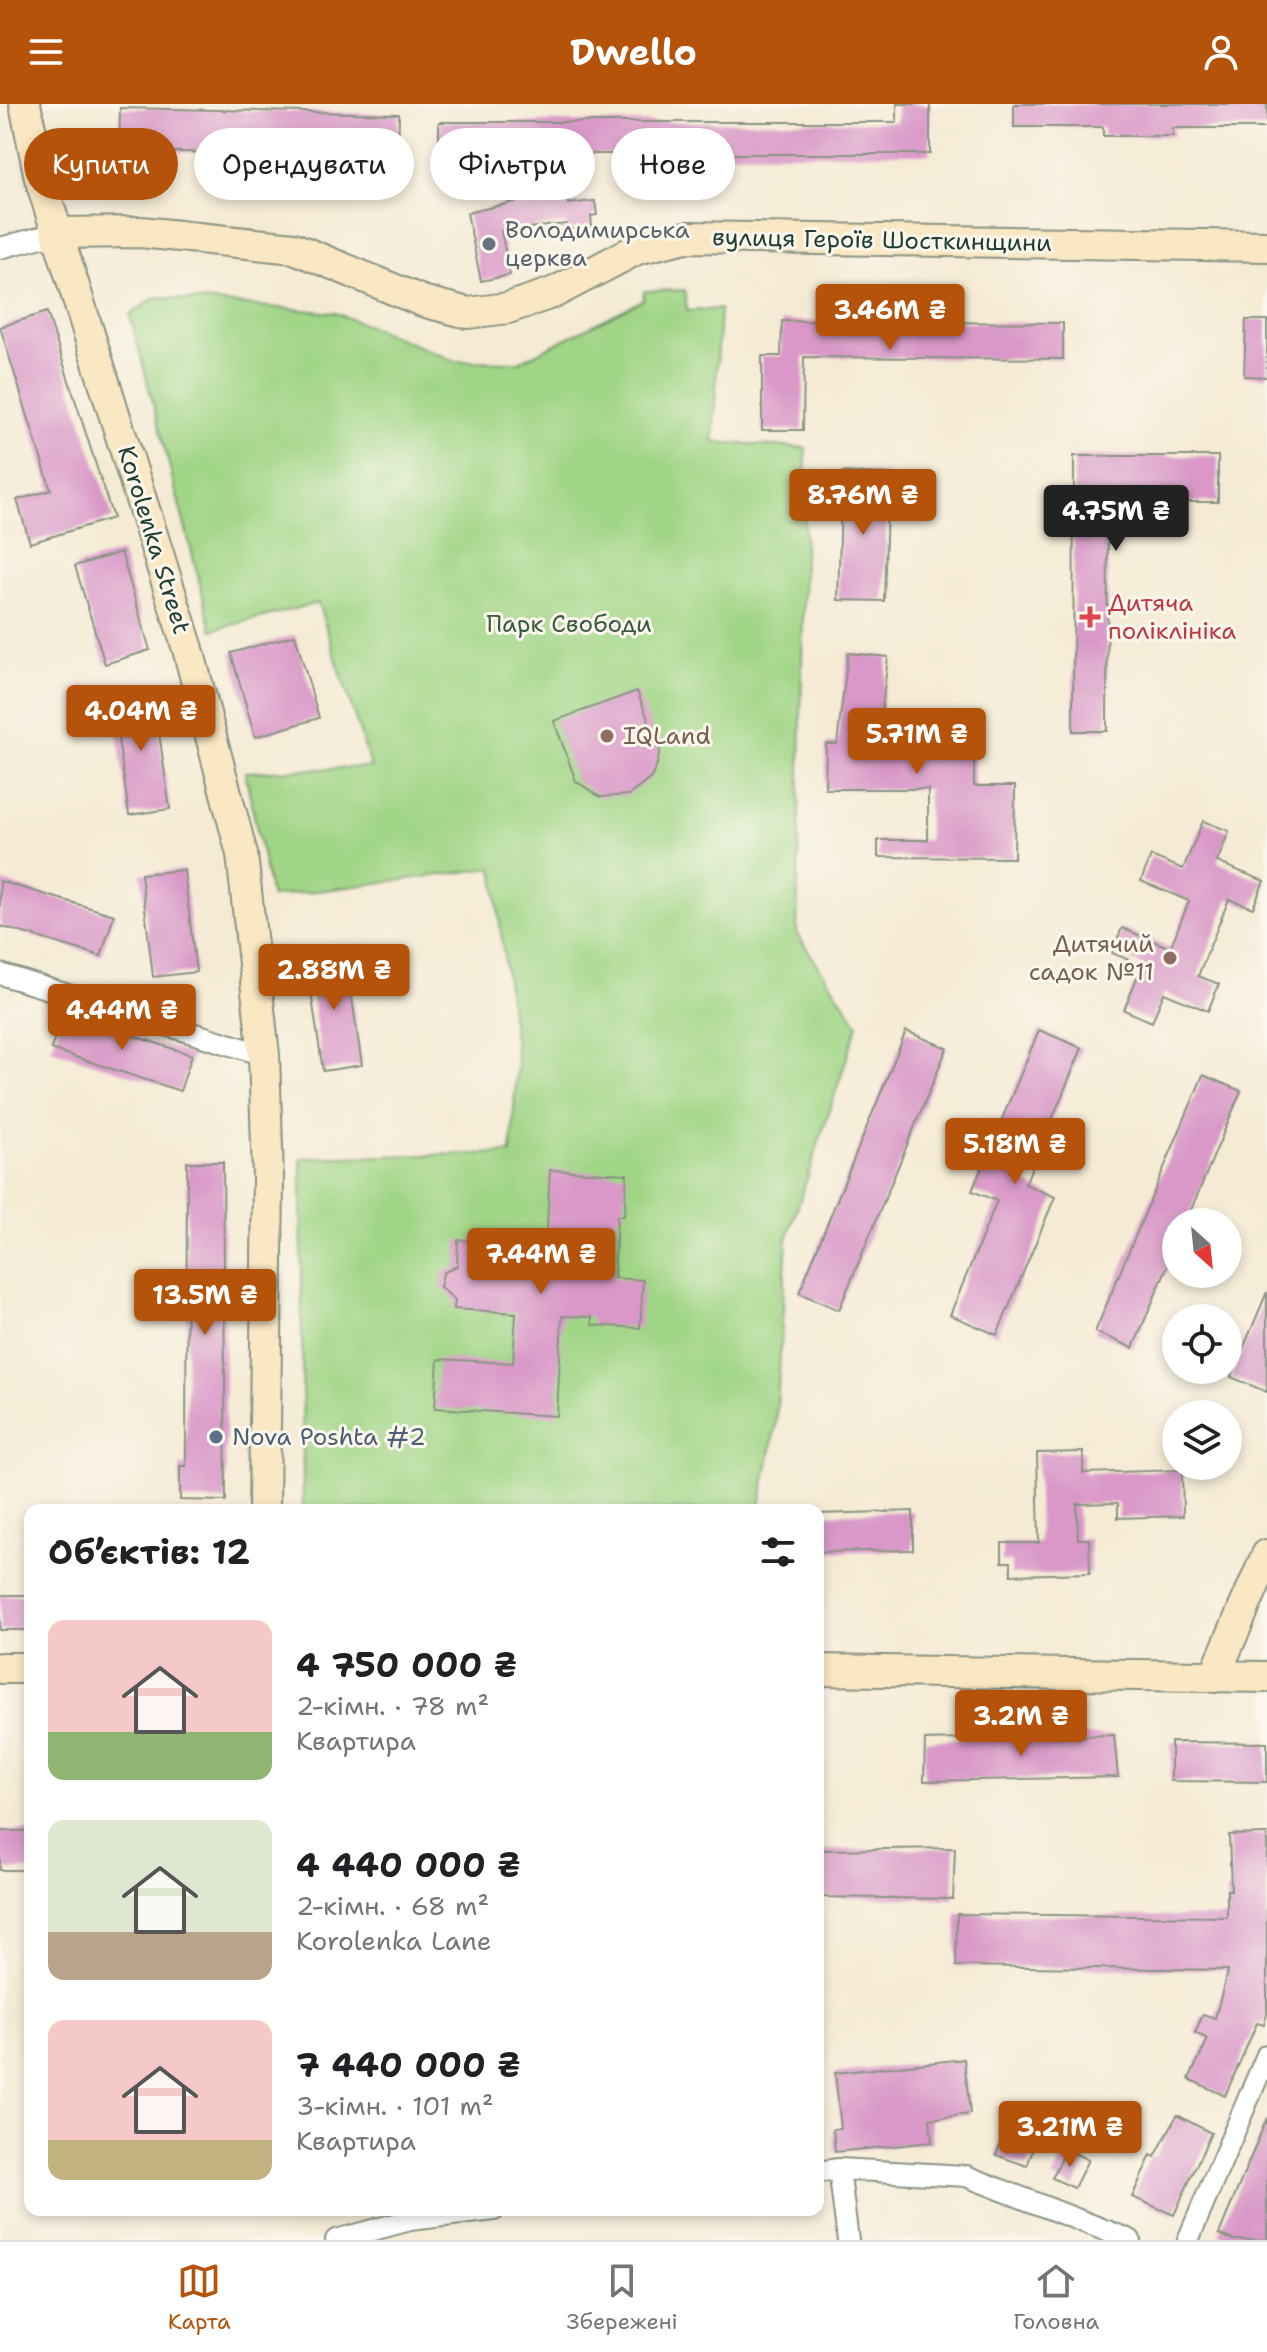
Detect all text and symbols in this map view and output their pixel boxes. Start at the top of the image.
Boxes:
text: Dwello [570,28,697,77]
icon: menu [24,30,68,74]
icon: person [1199,30,1243,74]
chip: Купити [24,128,178,200]
chip: Орендувати [194,128,414,200]
chip: Фільтри [430,128,595,200]
chip: Нове [611,128,735,200]
place label: Володимирська церква [505,214,690,274]
street label: вулиця Героїв Шосткинщини [712,221,1052,259]
marker: Володимирська церква [480,235,498,253]
pin: 3.46M ₴ [816,284,964,352]
text: 3.46M ₴ [834,292,946,327]
street label: Korolenka Street [110,442,198,638]
pin: 8.76M ₴ [789,469,937,537]
text: 8.76M ₴ [807,477,919,512]
pin: 4.75M ₴ [1042,485,1190,553]
text: 4.75M ₴ [1062,493,1170,528]
place label: Дитяча поліклініка [1108,587,1236,647]
marker: Дитяча поліклініка [1079,606,1101,628]
park label: Парк Свободи [486,608,652,640]
pin: 4.04M ₴ [67,685,215,753]
text: 4.04M ₴ [84,693,198,728]
pin: 5.71M ₴ [843,708,991,776]
text: 5.71M ₴ [866,716,968,751]
place label: IQLand [623,720,711,752]
marker: IQLand [598,727,616,745]
place label: Дитячий садок №11 [1029,928,1154,988]
pin: 2.88M ₴ [260,944,408,1012]
marker: Дитячий садок №11 [1161,949,1179,967]
text: 2.88M ₴ [277,952,391,987]
pin: 4.44M ₴ [48,984,196,1052]
text: 4.44M ₴ [66,992,178,1027]
pin: 5.18M ₴ [941,1118,1089,1186]
text: 5.18M ₴ [963,1126,1067,1161]
north arrow [1162,1208,1242,1288]
map controls [1162,1208,1242,1480]
pin: 7.44M ₴ [467,1228,615,1296]
text: 7.44M ₴ [485,1236,597,1271]
pin: 13.5M ₴ [131,1269,279,1337]
text: 13.5M ₴ [152,1277,258,1312]
button: locate [1162,1304,1242,1384]
button: layers [1162,1400,1242,1480]
place label: Nova Poshta #2 [232,1421,426,1453]
marker: Nova Poshta #2 [207,1428,225,1446]
text: Об’єктів: 12 [48,1529,250,1575]
icon: filters [756,1530,800,1574]
text: 4 750 000 ₴ [296,1642,517,1688]
icon: home [112,1652,208,1748]
text: 2-кімн. · 78 m² [296,1688,489,1723]
pin: 3.2M ₴ [956,1690,1086,1758]
text: 3.2M ₴ [973,1698,1069,1733]
text: Квартира [296,1723,416,1758]
text: 4 440 000 ₴ [296,1842,521,1888]
icon: home [112,1852,208,1948]
text: 2-кімн. · 68 m² [296,1888,489,1923]
text: Korolenka Lane [296,1923,492,1958]
text: 7 440 000 ₴ [296,2042,521,2088]
icon: home [112,2052,208,2148]
text: 3-кімн. · 101 m² [296,2088,494,2123]
pin: 3.21M ₴ [996,2101,1144,2169]
text: 3.21M ₴ [1017,2109,1123,2144]
text: Квартира [296,2123,416,2158]
tab: Карта [168,2259,231,2336]
tab: Збережені [566,2259,678,2336]
tab: Головна [1013,2259,1099,2336]

